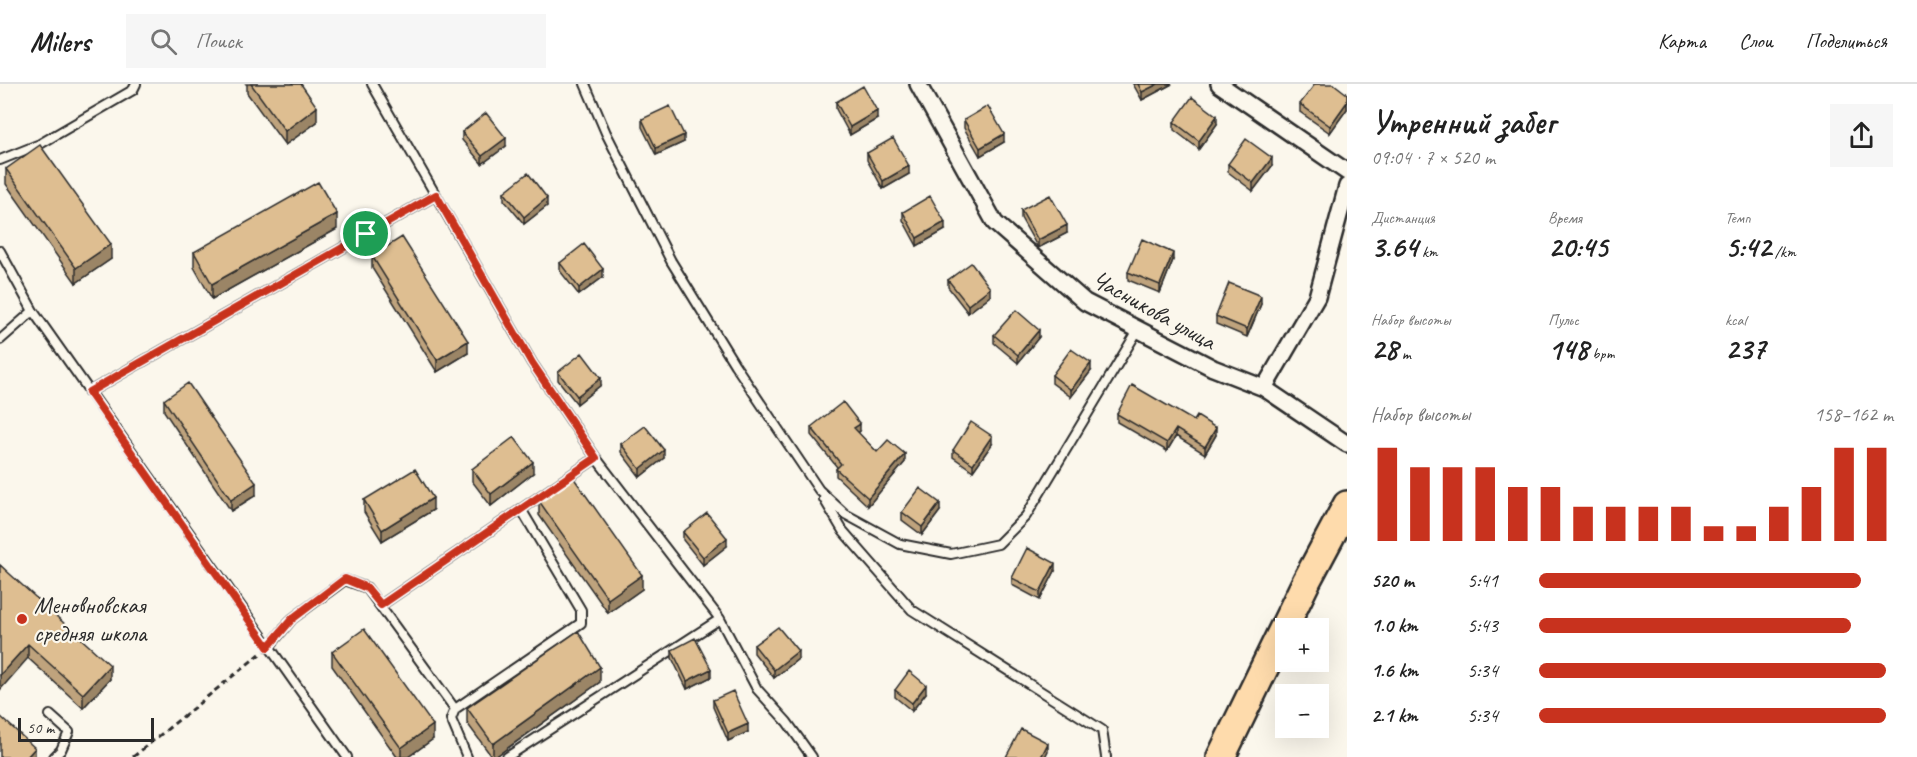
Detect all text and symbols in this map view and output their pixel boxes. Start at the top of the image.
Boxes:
search box [126,14,546,68]
text: Milers [30,24,90,59]
icon: search [147,25,180,58]
text: Поиск [195,27,242,55]
text: Карта [1658,28,1706,54]
text: Слои [1739,28,1773,54]
text: Поделиться [1806,28,1887,54]
text: Утренний забег [1371,101,1555,143]
button: share [1830,104,1893,167]
text: 09:04 · 7 × 520 m [1371,145,1495,170]
pin [340,208,391,259]
text: Дистанция [1371,208,1435,228]
text: Время [1548,208,1582,228]
text: Темп [1725,208,1751,228]
icon: arrive [349,217,382,250]
text: 3.64 [1371,228,1418,266]
text: 20:45 [1548,228,1607,266]
text: 5:42 [1725,228,1771,266]
text: km [1418,242,1438,262]
text: /km [1771,242,1796,262]
street label: Часникова улица [1087,264,1222,357]
text: Набор высоты [1371,310,1450,330]
text: Пульс [1548,310,1579,330]
text: kcal [1725,310,1746,330]
text: 28 [1371,330,1398,368]
text: 148 [1548,330,1589,368]
text: 237 [1725,330,1765,368]
text: m [1398,344,1411,364]
text: bpm [1589,344,1614,364]
text: Набор высоты [1371,402,1470,427]
text: 158–162 m [1814,402,1893,427]
text: 520 m [1371,568,1414,593]
text: 5:41 [1467,568,1498,593]
place label: Меновновская средняя школа [34,590,148,648]
marker: Меновновская средняя школа [15,612,29,626]
text: 1.0 km [1371,613,1418,638]
text: 5:43 [1467,613,1498,638]
map controls [1275,618,1329,738]
button: + [1275,618,1329,672]
text: 1.6 km [1371,658,1418,683]
text: 5:34 [1467,658,1498,683]
button: − [1275,684,1329,738]
text: 2.1 km [1371,703,1418,728]
text: 5:34 [1467,703,1498,728]
scale bar [18,715,154,742]
text: 50 m [27,718,54,738]

